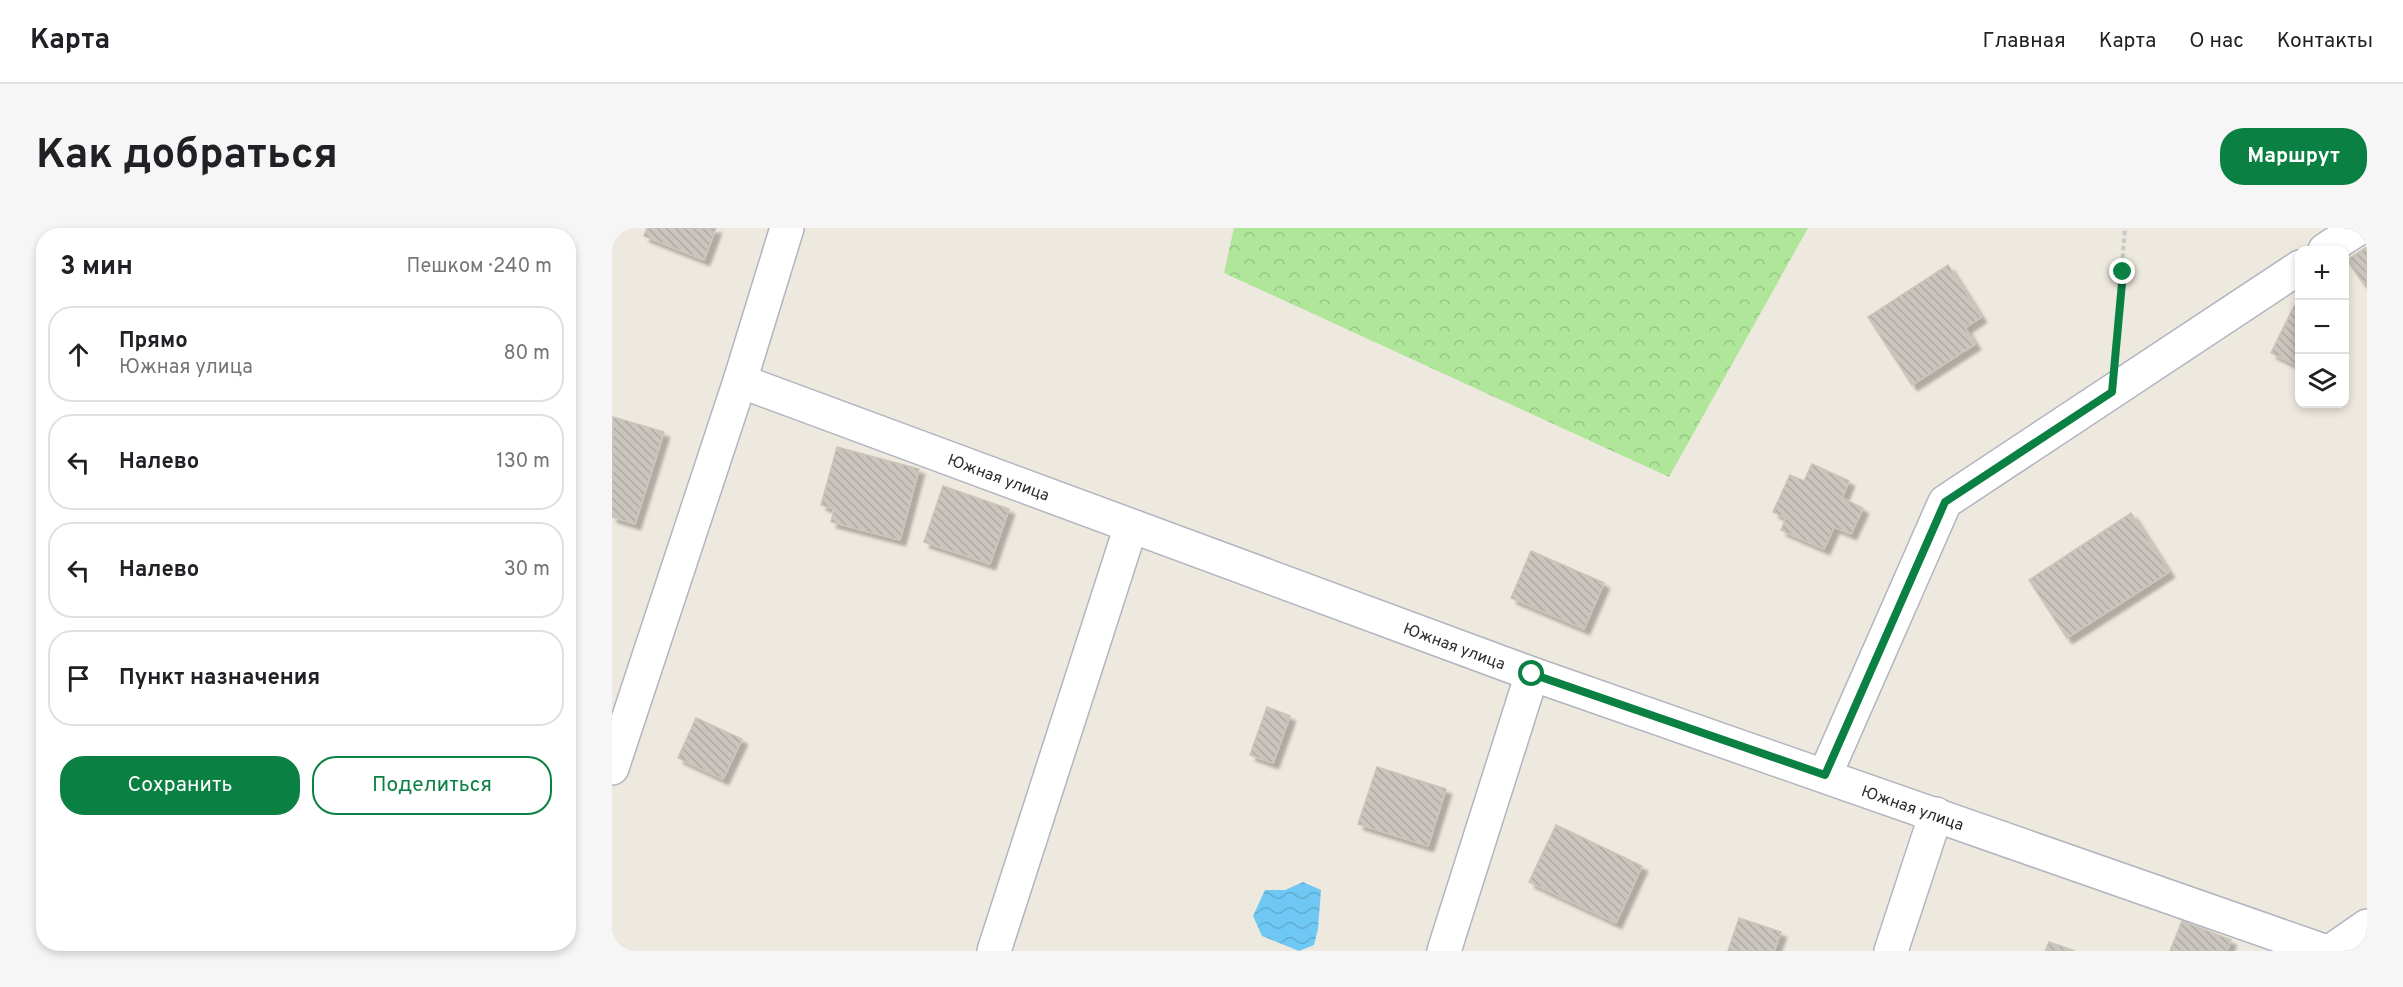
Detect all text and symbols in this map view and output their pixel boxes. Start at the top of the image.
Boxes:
text: Карта [30,23,110,59]
text: Главная [1982,28,2066,55]
text: Карта [2099,28,2156,55]
text: О нас [2189,28,2244,55]
text: Контакты [2277,28,2373,55]
button: Маршрут [2220,128,2367,185]
text: Как добраться [36,130,338,183]
map controls [2295,246,2349,408]
button: + [2295,246,2349,300]
text: 3 мин [60,251,133,284]
text: Пешком · 240 m [407,254,552,280]
route end [2109,258,2135,284]
button: − [2295,300,2349,354]
text: Прямо [119,328,188,355]
icon: ahead [62,338,95,371]
text: 80 m [504,341,550,367]
button: layers [2295,354,2349,408]
text: Южная улица [119,355,253,381]
icon: left [62,446,95,479]
text: Налево [119,449,199,476]
text: 130 m [496,449,550,475]
street label: Южная улица [944,451,1052,507]
icon: left [62,554,95,587]
text: Налево [119,557,199,584]
text: 30 m [504,557,550,583]
street label: Южная улица [1400,619,1508,675]
route start [1518,660,1544,686]
icon: arrive [62,662,95,695]
text: Пункт назначения [119,665,320,692]
button: Сохранить [60,756,300,815]
button: Поделиться [312,756,552,815]
street label: Южная улица [1858,782,1966,836]

